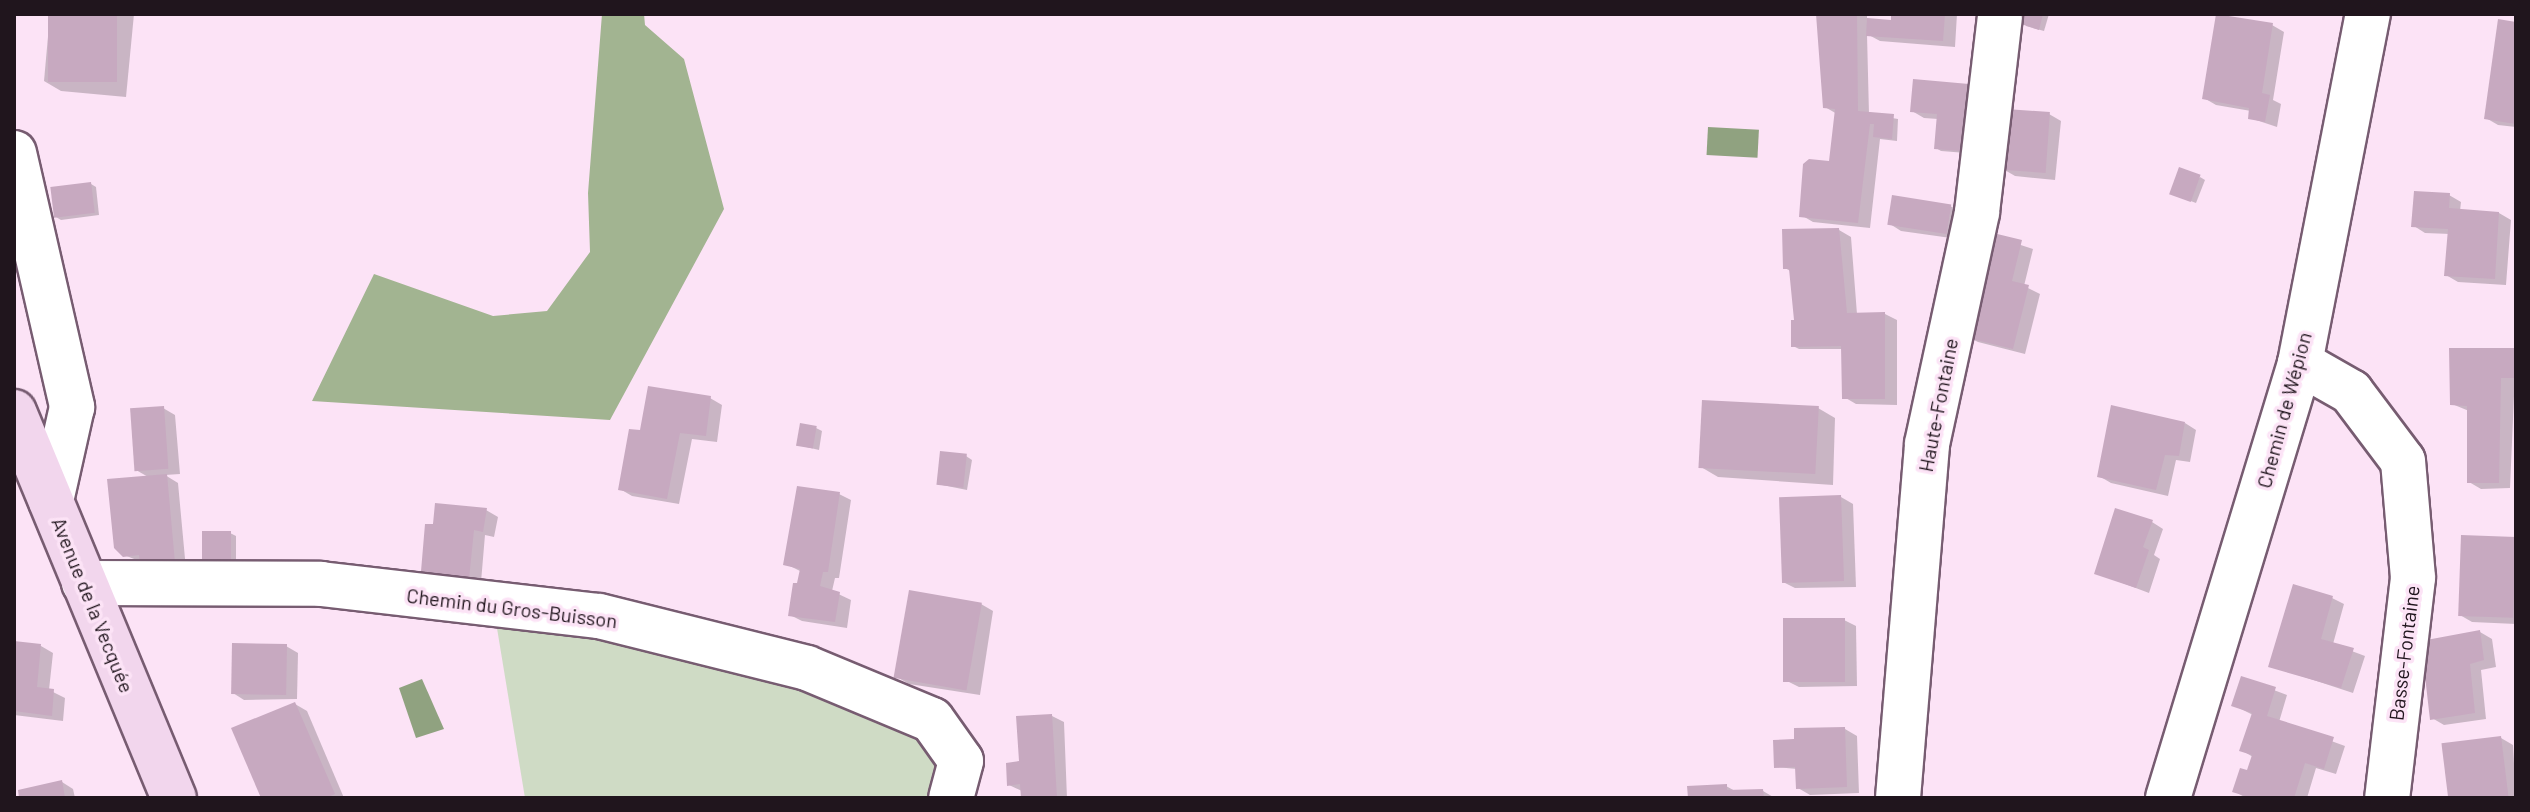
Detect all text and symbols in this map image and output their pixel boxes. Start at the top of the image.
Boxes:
street label: Chemin de Wépion [2252,329,2316,491]
street label: Haute-Fontaine [1913,336,1963,474]
street label: Avenue de la Vecquée [47,514,139,696]
street label: Chemin du Gros-Buisson [405,583,619,633]
street label: Basse-Fontaine [2384,584,2424,722]

